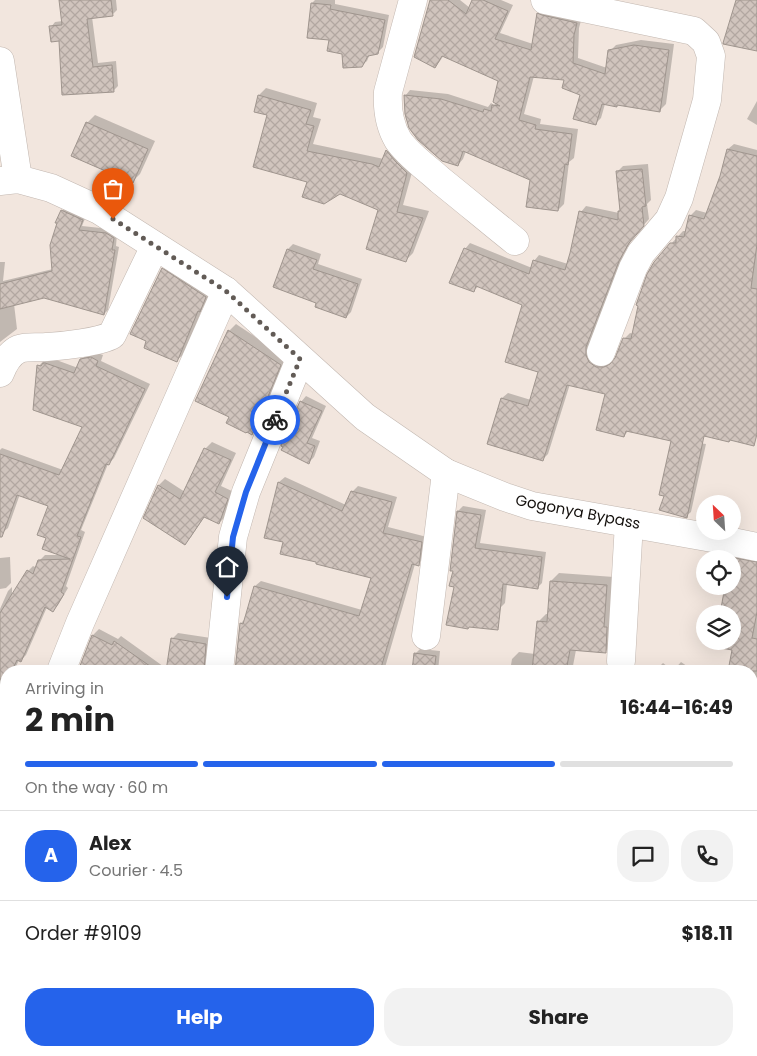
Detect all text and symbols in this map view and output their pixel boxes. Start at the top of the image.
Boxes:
pin [92,168,134,219]
icon: bag [99,175,127,203]
courier [250,395,300,445]
icon: bike [261,406,289,434]
street label: Gogonya Bypass [514,489,642,534]
north arrow [696,495,741,540]
map controls [696,495,741,650]
pin [206,546,248,597]
button: locate [696,550,741,595]
icon: home [213,553,241,581]
button: layers [696,605,741,650]
text: Arriving in [25,677,104,700]
text: 16:44–16:49 [620,694,733,721]
text: 2 min [25,697,115,742]
text: On the way · 60 m [25,776,168,799]
text: Alex [89,830,131,857]
button: chat [617,830,669,882]
button: phone [681,830,733,882]
text: A [44,842,58,869]
text: Courier · 4.5 [89,859,183,882]
text: Order #9109 [25,920,142,947]
text: $18.11 [681,920,733,947]
button: Help [25,988,374,1046]
button: Share [384,988,733,1046]

